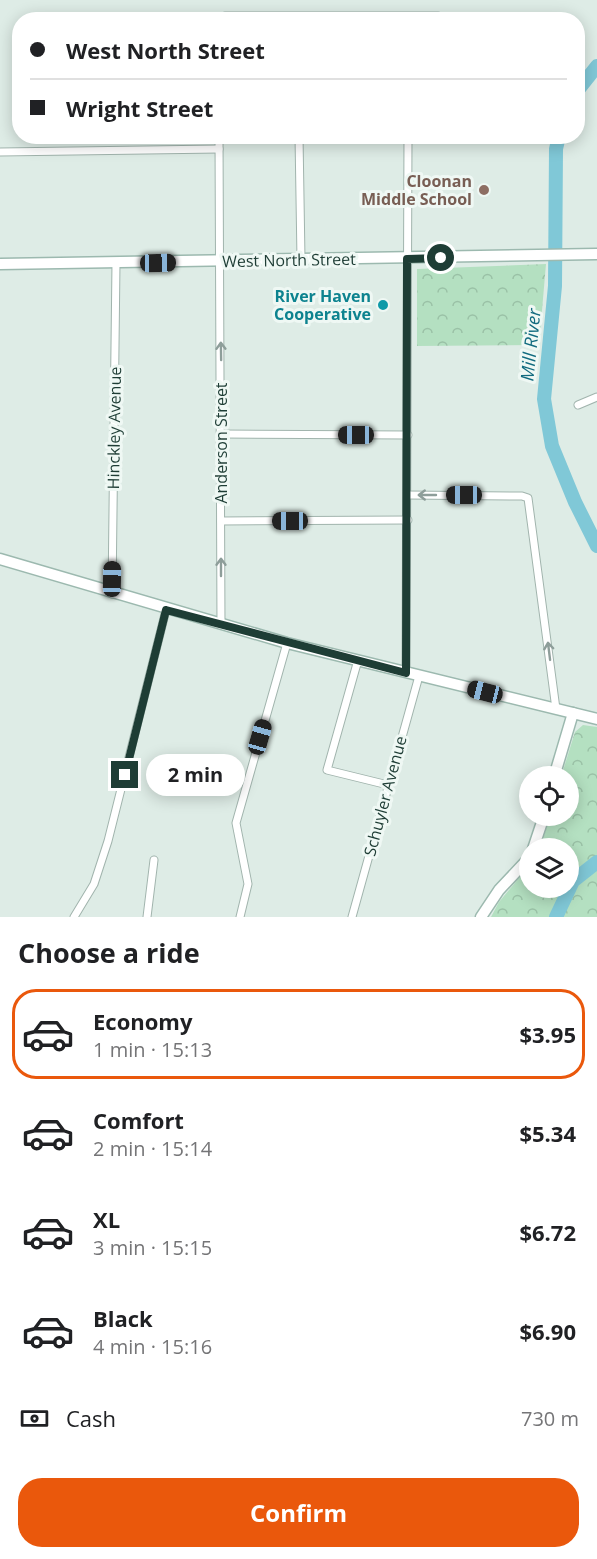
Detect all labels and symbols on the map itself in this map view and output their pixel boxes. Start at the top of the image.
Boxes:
place label: Cloonan Middle School [361,170,472,210]
marker: Cloonan Middle School [477,183,491,197]
route start [427,244,454,271]
street label: West North Street [222,248,356,272]
car [140,254,176,272]
place label: River Haven Cooperative [274,285,371,325]
marker: River Haven Cooperative [376,298,390,312]
water label: Mill River [514,307,546,382]
one-way arrow [215,341,227,361]
street label: Hinckley Avenue [102,366,126,489]
street label: Anderson Street [210,382,232,504]
car [338,426,374,444]
car [446,486,482,504]
one-way arrow [417,489,437,501]
car [272,512,308,530]
one-way arrow [215,557,227,577]
car [103,561,121,597]
one-way arrow [543,642,554,662]
car [465,679,505,705]
car [246,717,274,757]
street label: Schuyler Avenue [358,733,412,858]
callout: 2 min [146,754,245,796]
route end [111,761,138,788]

